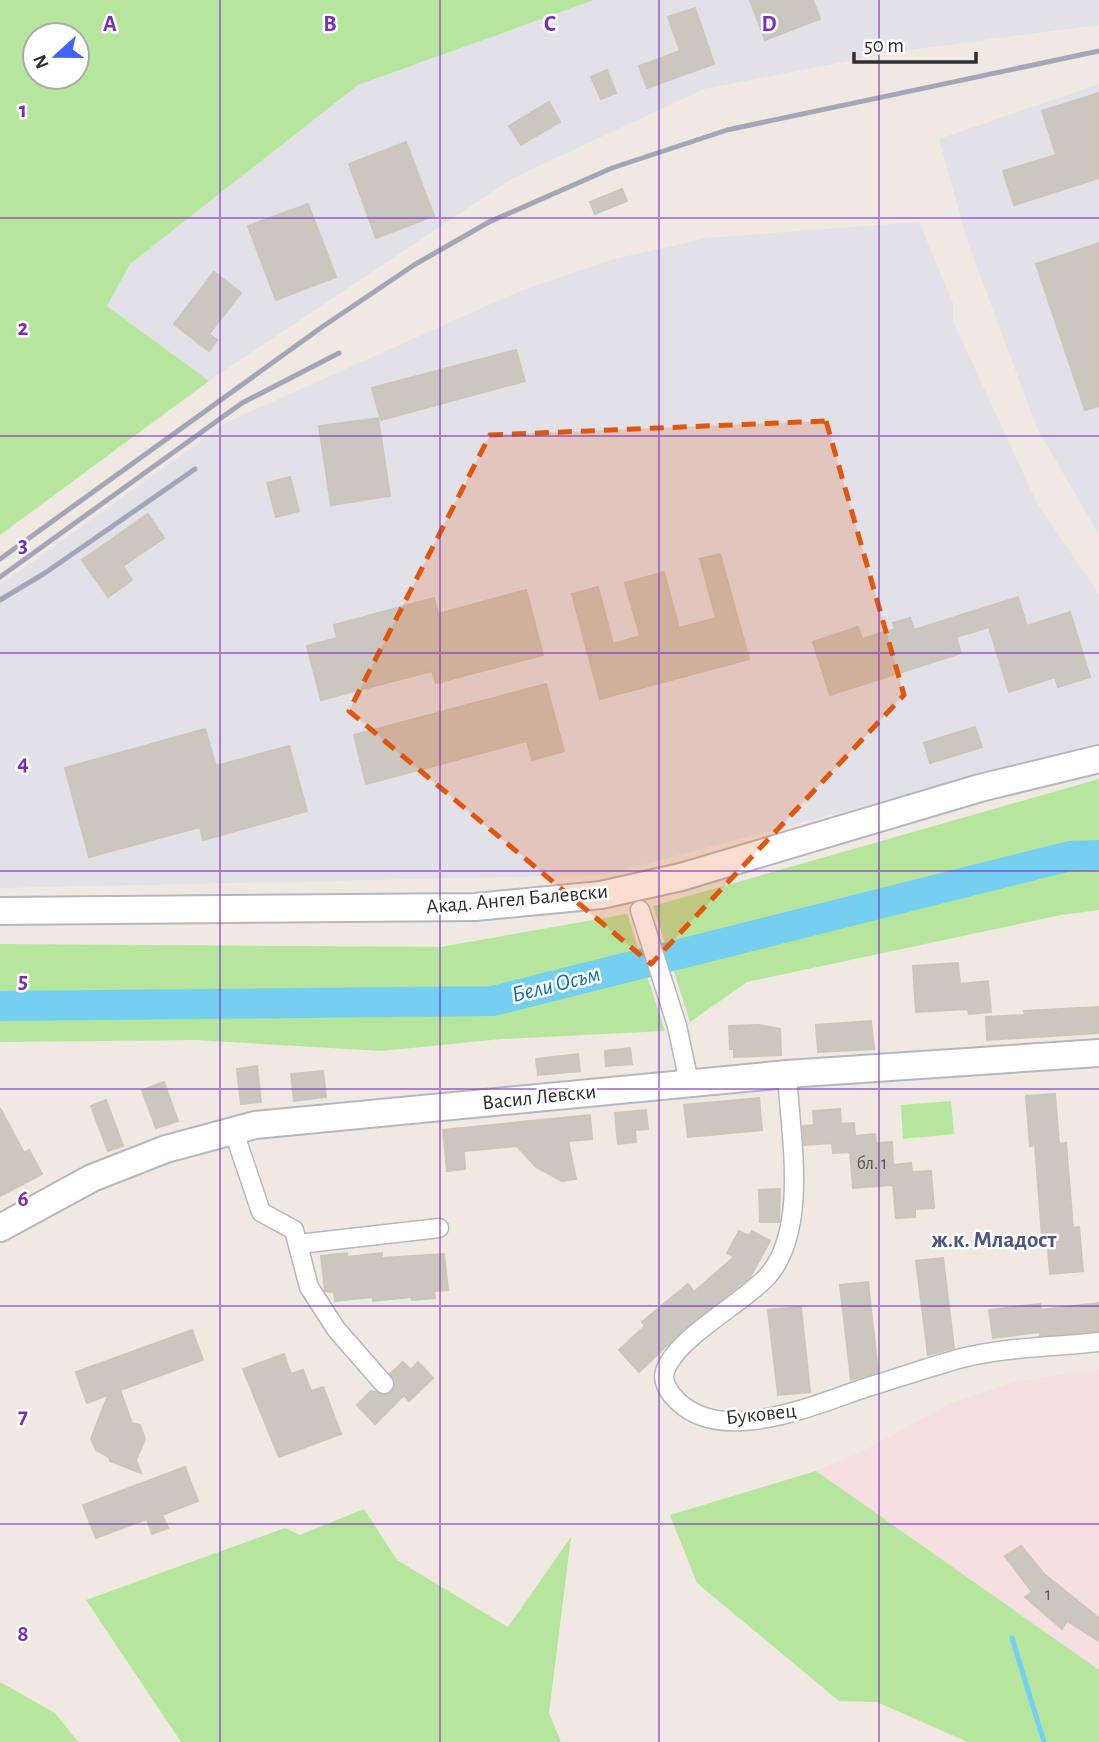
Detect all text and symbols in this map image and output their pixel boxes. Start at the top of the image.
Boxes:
text: A [103,13,117,36]
text: B [323,13,337,36]
text: C [544,13,556,36]
text: D [761,13,777,36]
north arrow [21,21,91,91]
scale bar [854,21,976,65]
text: 50 m [864,35,904,56]
text: N [30,52,53,71]
text: 1 [19,99,27,122]
text: 2 [18,317,29,340]
text: 3 [18,534,28,557]
text: 4 [17,752,29,775]
street label: Акад. Ангел Балевски [425,881,609,917]
water label: Бели Осъм [509,963,603,1007]
text: 5 [18,970,28,993]
street label: Васил Левски [481,1081,597,1113]
house number: бл. 1 [857,1154,887,1173]
text: 6 [17,1188,29,1211]
district label: ж.к. Младост [931,1229,1058,1252]
street label: Буковец [725,1400,797,1428]
text: 7 [18,1405,28,1428]
house number: 1 [1045,1586,1051,1604]
text: 8 [17,1623,29,1646]

